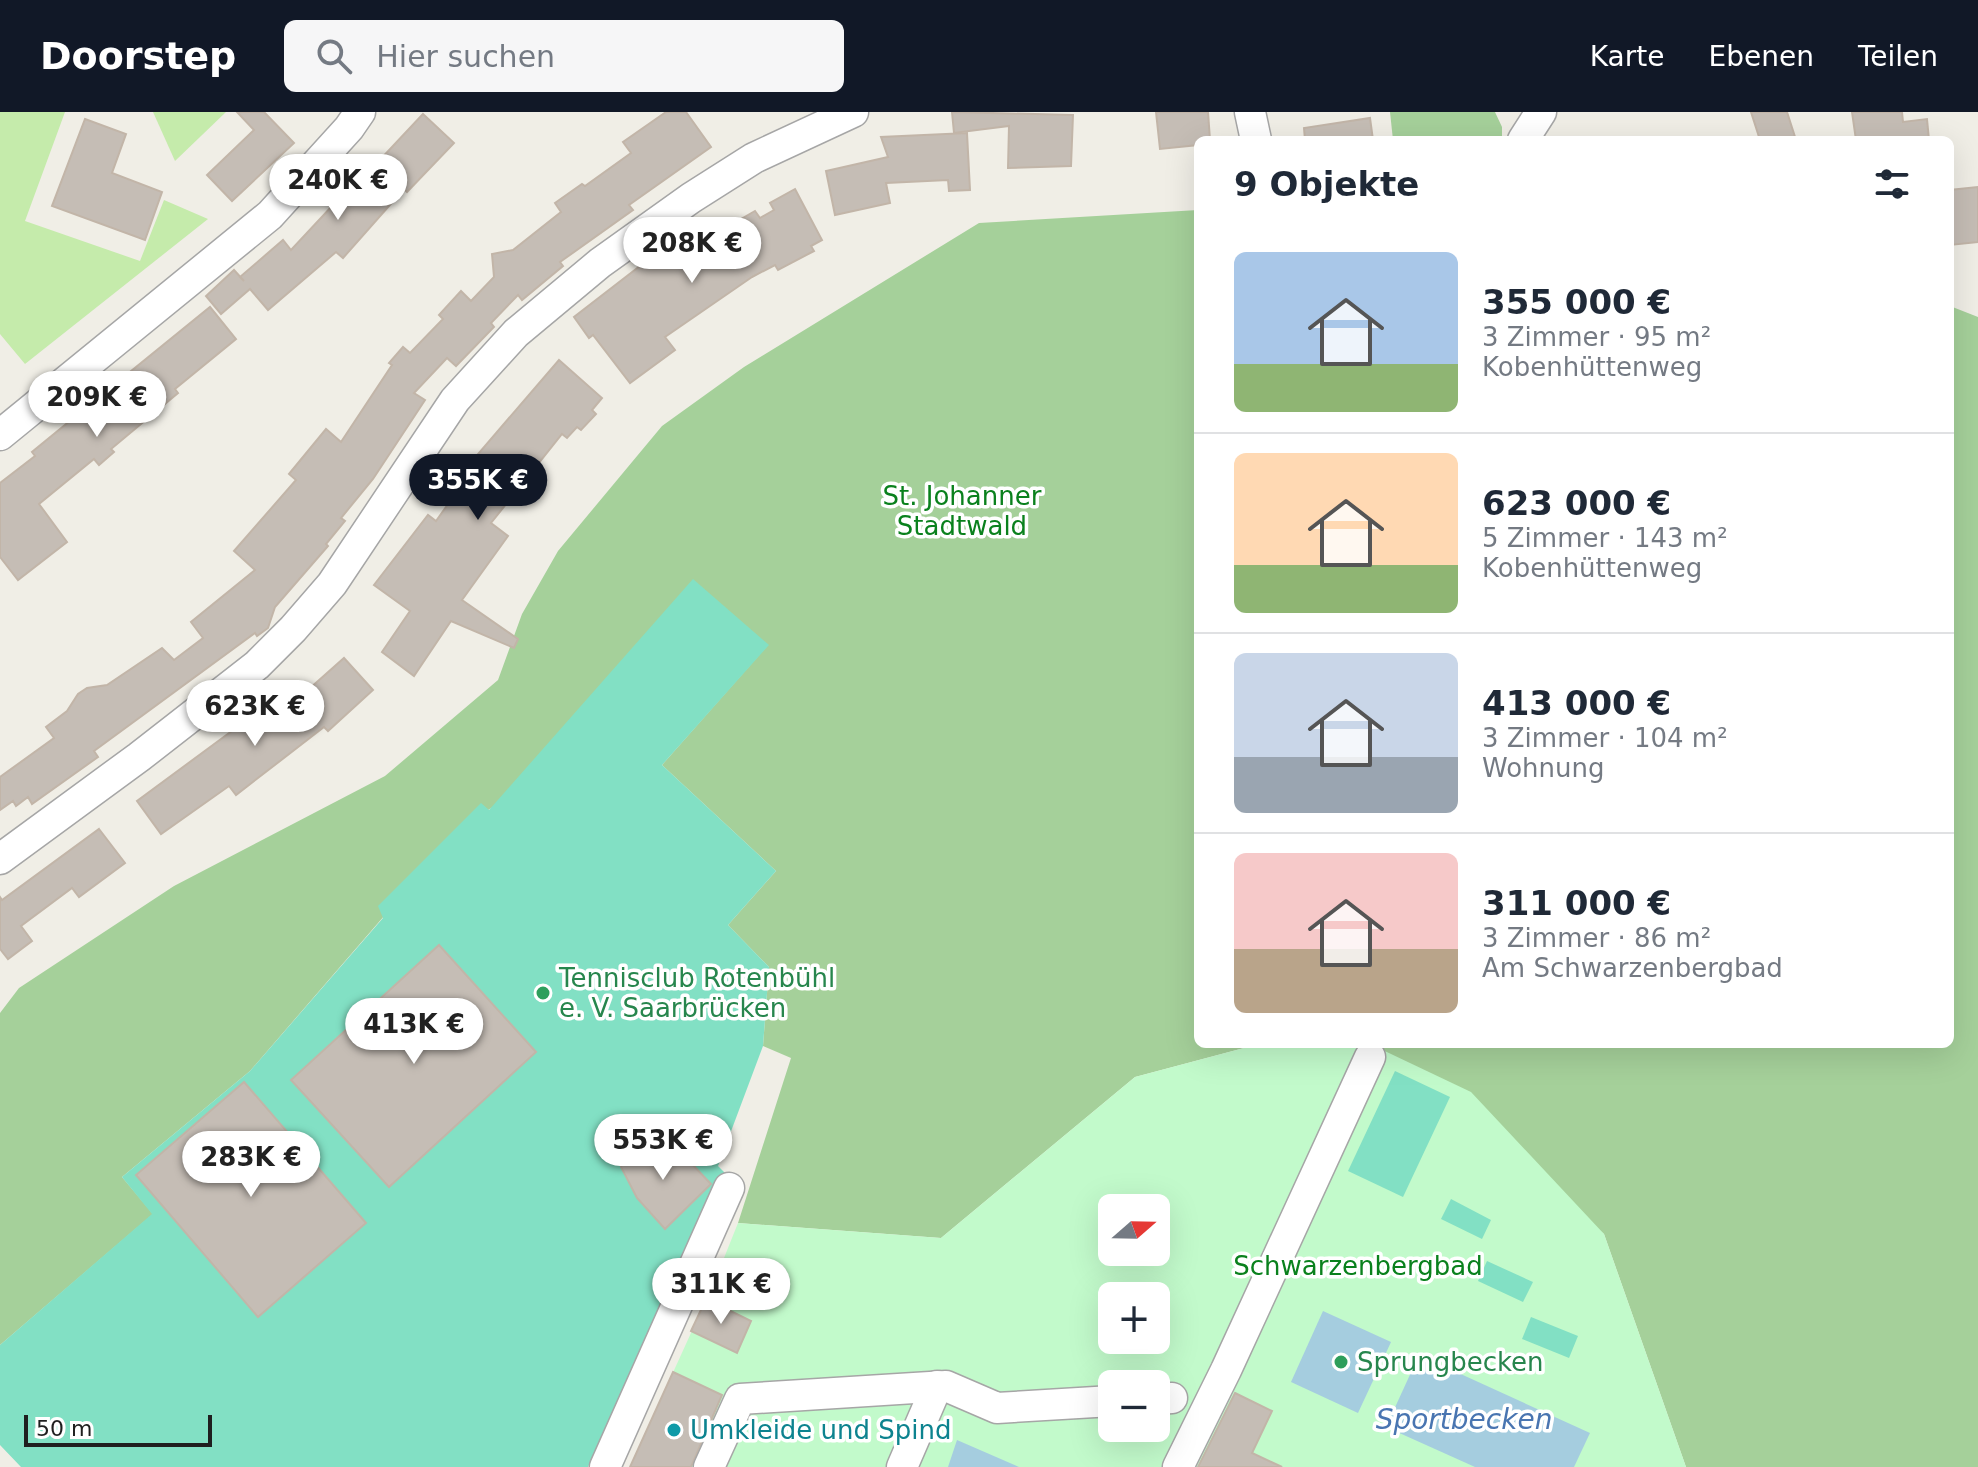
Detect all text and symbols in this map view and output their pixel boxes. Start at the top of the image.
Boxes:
search box [284,20,844,92]
text: Doorstep [40,34,236,78]
icon: search [312,34,356,78]
text: Hier suchen [376,39,555,74]
text: Karte [1590,40,1664,73]
text: Ebenen [1708,40,1814,73]
text: Teilen [1858,40,1938,73]
pin: 240K € [273,154,403,222]
icon: filters [1870,162,1914,206]
text: 9 Objekte [1234,164,1419,204]
text: 240K € [287,165,389,195]
pin: 208K € [627,217,757,285]
text: 208K € [641,228,743,258]
text: 355 000 € [1482,282,1671,322]
icon: home [1298,284,1394,380]
text: 3 Zimmer · 95 m² [1482,322,1711,352]
text: Kobenhüttenweg [1482,352,1702,382]
pin: 209K € [32,371,162,439]
text: 209K € [46,382,148,412]
pin: 355K € [413,454,543,522]
text: 355K € [427,465,529,495]
park label: St. Johanner Stadtwald [883,481,1042,541]
text: 623 000 € [1482,483,1671,523]
icon: home [1298,485,1394,581]
text: 5 Zimmer · 143 m² [1482,523,1728,553]
text: Kobenhüttenweg [1482,553,1702,583]
pin: 623K € [190,680,320,748]
text: 413 000 € [1482,683,1671,723]
icon: home [1298,685,1394,781]
text: 623K € [204,691,306,721]
text: 3 Zimmer · 104 m² [1482,723,1728,753]
text: Wohnung [1482,753,1605,783]
text: 311 000 € [1482,883,1671,923]
icon: home [1298,885,1394,981]
text: 3 Zimmer · 86 m² [1482,923,1711,953]
text: Am Schwarzenbergbad [1482,953,1783,983]
place label: Tennisclub Rotenbühl e. V. Saarbrücken [558,963,835,1023]
marker: Tennisclub Rotenbühl e. V. Saarbrücken [534,984,552,1002]
pin: 413K € [349,998,479,1066]
text: 413K € [363,1009,465,1039]
pin: 553K € [598,1114,728,1182]
text: 553K € [612,1125,714,1155]
pin: 283K € [186,1131,316,1199]
text: 283K € [200,1142,302,1172]
north arrow [1098,1194,1170,1266]
map controls [1098,1194,1170,1442]
park label: Schwarzenbergbad [1233,1251,1483,1281]
pin: 311K € [656,1258,786,1326]
text: 311K € [670,1269,772,1299]
button: + [1098,1282,1170,1354]
place label: Sprungbecken [1357,1347,1544,1377]
marker: Sprungbecken [1332,1353,1350,1371]
button: − [1098,1370,1170,1442]
water label: Sportbecken [1376,1403,1552,1436]
scale bar [24,1411,212,1447]
place label: Umkleide und Spind [690,1415,952,1445]
text: 50 m [36,1416,92,1441]
marker: Umkleide und Spind [665,1421,683,1439]

